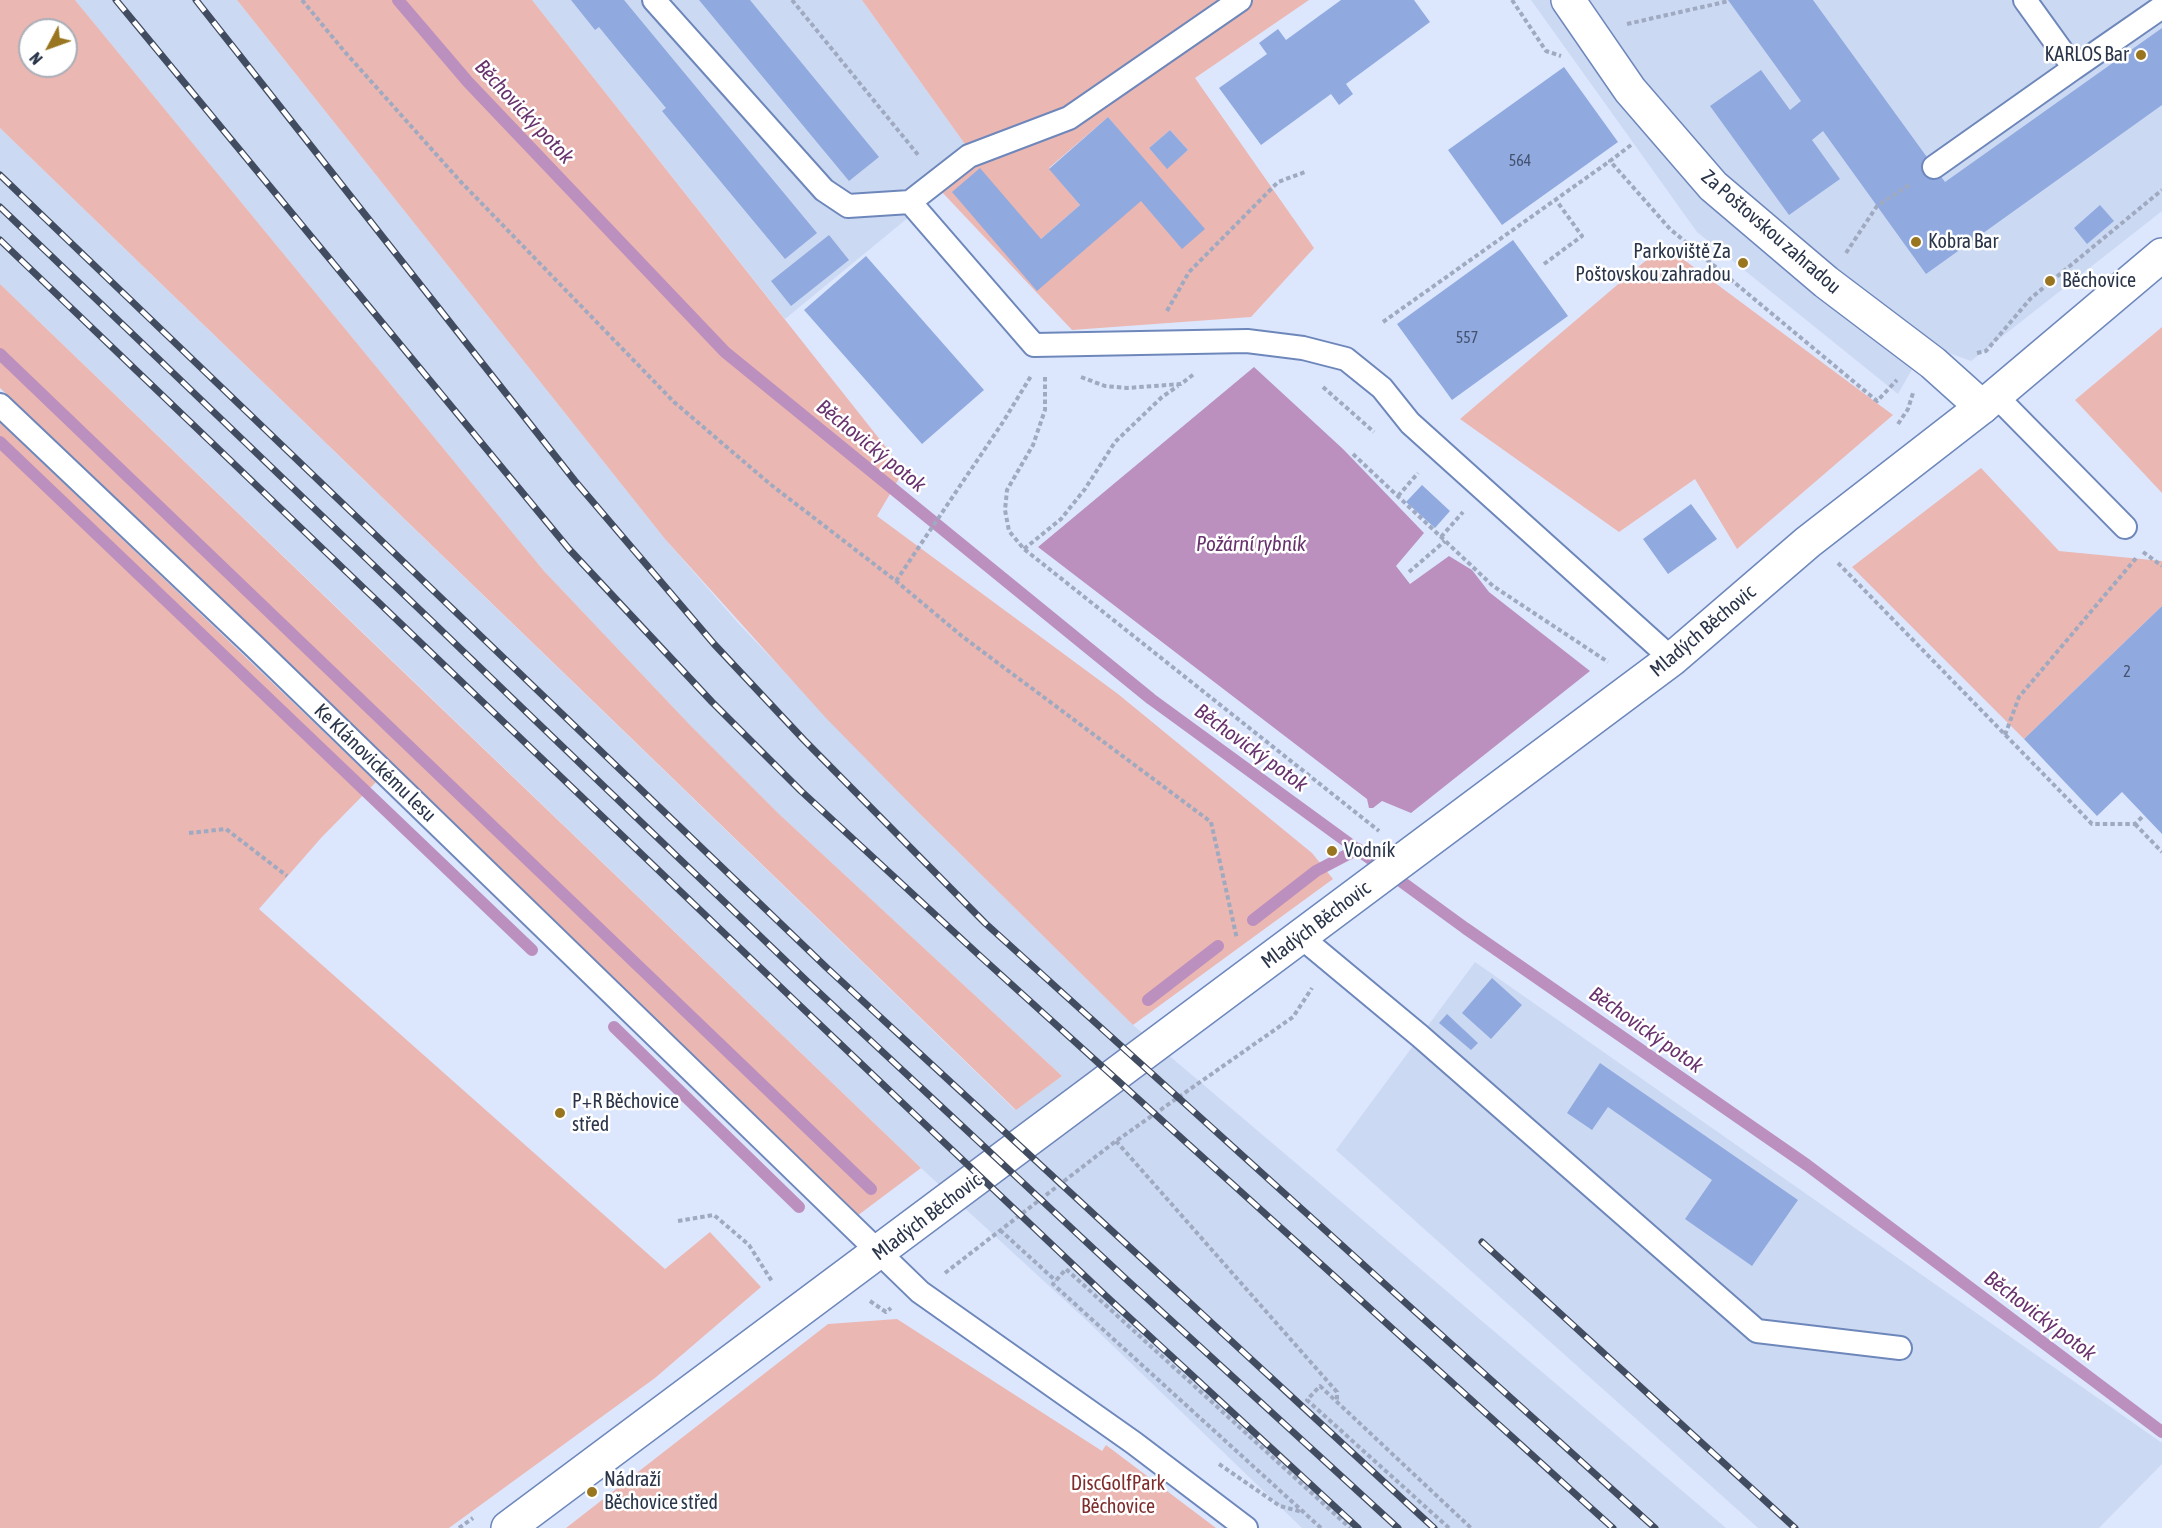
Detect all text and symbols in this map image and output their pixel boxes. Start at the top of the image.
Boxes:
north arrow [18,18,78,78]
place label: KARLOS Bar [2045,43,2129,67]
marker: KARLOS Bar [2134,48,2148,62]
text: N [26,49,46,68]
water label: Běchovický potok [469,55,579,169]
house number: 564 [1509,151,1531,171]
street label: Za Poštovskou zahradou [1696,165,1846,299]
place label: Kobra Bar [1928,230,1998,254]
marker: Kobra Bar [1909,235,1923,249]
place label: Parkoviště Za Poštovskou zahradou [1575,240,1731,287]
marker: Parkoviště Za Poštovskou zahradou [1736,256,1750,270]
place label: Běchovice [2062,269,2136,293]
marker: Běchovice [2043,274,2057,288]
house number: 557 [1456,328,1478,348]
water label: Běchovický potok [811,394,931,498]
water label: Požární rybník [1196,531,1306,557]
street label: Mladých Běchovic [1645,580,1761,682]
house number: 2 [2123,662,2131,682]
street label: Ke Klánovickému lesu [309,699,441,827]
water label: Běchovický potok [1190,699,1312,797]
place label: Vodník [1344,839,1395,863]
marker: Vodník [1325,844,1339,858]
street label: Mladých Běchovic [1257,876,1375,974]
water label: Běchovický potok [1584,981,1708,1079]
place label: P+R Běchovice střed [572,1090,679,1137]
marker: P+R Běchovice střed [553,1106,567,1120]
street label: Mladých Běchovic [868,1168,986,1266]
water label: Běchovický potok [1979,1266,2101,1366]
place label: Nádraží Běchovice střed [604,1468,718,1515]
park label: DiscGolfPark Běchovice [1071,1472,1165,1519]
marker: Nádraží Běchovice střed [585,1485,599,1499]

